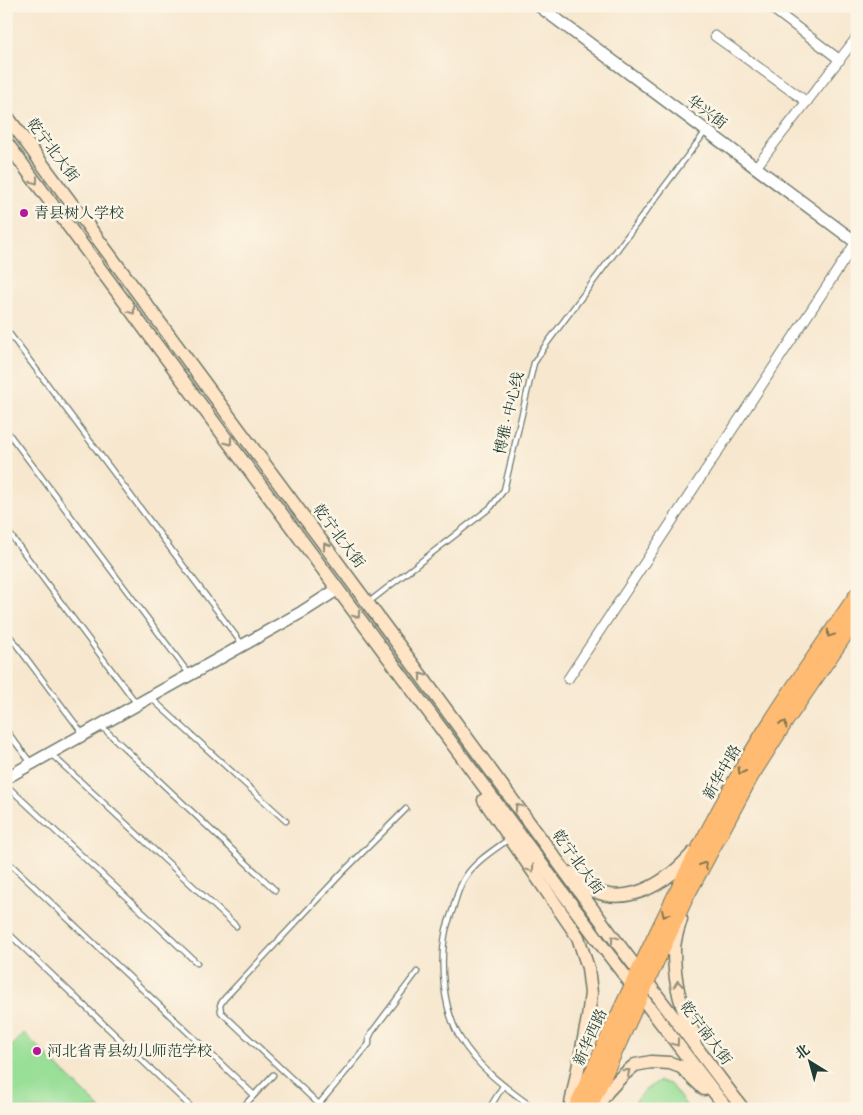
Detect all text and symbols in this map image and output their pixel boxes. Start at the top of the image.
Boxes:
street label: 华兴街 [682,91,730,135]
street label: 乾宁北大街 [21,115,83,187]
one-way arrow [29,175,38,185]
place label: 青县树人学校 [34,204,124,225]
marker: 青县树人学校 [18,207,30,219]
one-way arrow [126,305,135,315]
street label: 博雅 · 中心线 [491,370,530,457]
one-way arrow [223,436,232,446]
street label: 乾宁北大街 [307,501,369,573]
one-way arrow [323,543,331,552]
one-way arrow [351,609,360,619]
one-way arrow [826,629,836,638]
one-way arrow [419,672,428,682]
one-way arrow [778,721,788,730]
street label: 新华中路 [699,742,747,804]
one-way arrow [738,765,748,774]
one-way arrow [515,804,524,813]
street label: 乾宁北大街 [546,826,607,899]
one-way arrow [698,862,708,871]
one-way arrow [525,863,534,873]
one-way arrow [661,909,671,918]
one-way arrow [611,935,620,945]
one-way arrow [672,980,683,988]
street label: 乾宁南大街 [674,998,736,1070]
street label: 新华西路 [570,1006,613,1069]
one-way arrow [670,1037,679,1046]
north arrow [786,1038,836,1088]
text: 北 [792,1041,814,1065]
place label: 河北省青县幼儿师范学校 [47,1042,212,1063]
marker: 河北省青县幼儿师范学校 [31,1045,43,1057]
one-way arrow [622,1068,631,1077]

